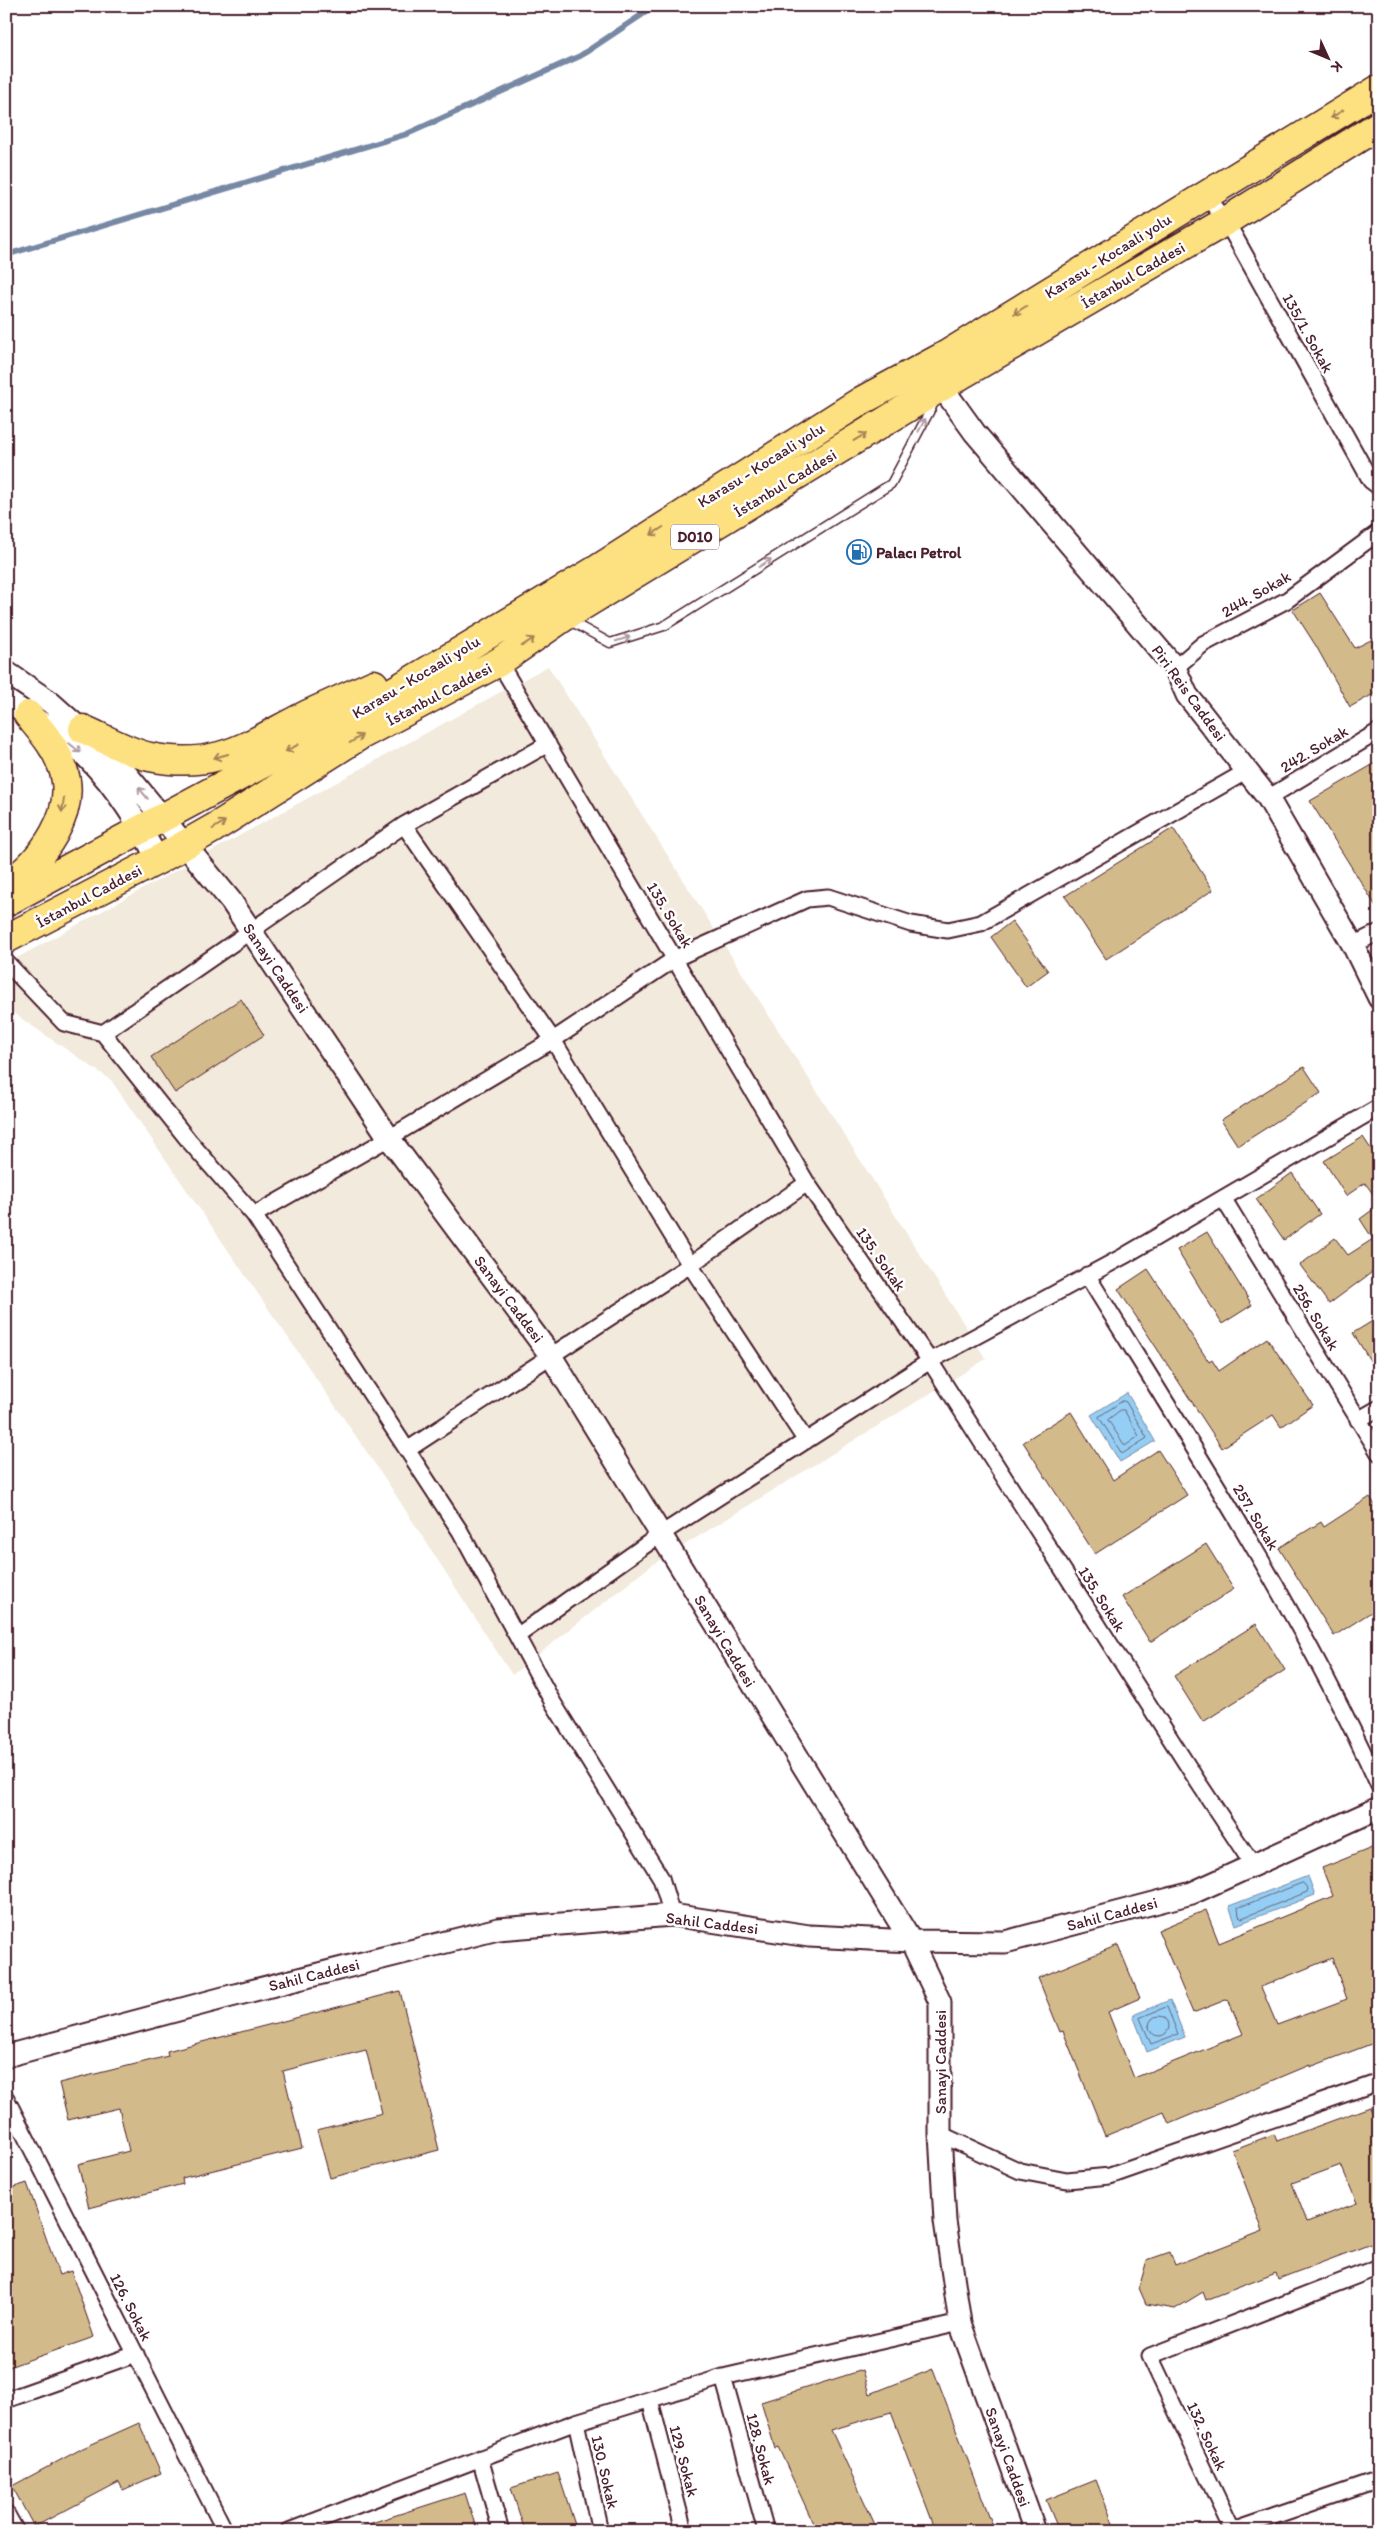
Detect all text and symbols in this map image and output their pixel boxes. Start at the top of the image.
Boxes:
north arrow [1302,32,1352,82]
text: K [1327,58,1346,77]
one-way arrow [1331,110,1345,120]
street label: Karasu - Kocaali yolu [1041,209,1175,303]
street label: İstanbul Caddesi [1078,238,1188,312]
street label: 135/1. Sokak [1278,290,1338,376]
one-way arrow [1014,305,1028,315]
street label: Karasu - Kocaali yolu [694,418,828,512]
one-way arrow [918,418,928,433]
one-way arrow [852,431,866,441]
street label: İstanbul Caddesi [730,445,840,521]
road number: D010 [671,524,719,550]
one-way arrow [651,526,665,536]
fuel station icon: Palacı Petrol [846,539,872,565]
place label: Palacı Petrol [876,543,962,562]
one-way arrow [758,557,772,567]
street label: 244. Sokak [1218,567,1294,621]
street label: Karasu - Kocaali yolu [349,631,483,723]
one-way arrow [615,633,631,643]
one-way arrow [521,637,535,647]
street label: Piri Reis Caddesi [1148,641,1230,745]
street label: İstanbul Caddesi [383,658,495,730]
street label: 242. Sokak [1277,721,1351,777]
one-way arrow [349,733,363,743]
one-way arrow [69,742,82,753]
one-way arrow [286,744,300,754]
one-way arrow [213,751,229,761]
one-way arrow [138,787,149,800]
one-way arrow [58,796,68,812]
one-way arrow [211,820,225,830]
street label: İstanbul Caddesi [33,860,145,932]
street label: 135. Sokak [643,879,697,951]
street label: Sanayi Caddesi [239,919,313,1017]
street label: 135. Sokak [852,1223,910,1295]
street label: Sanayi Caddesi [470,1252,548,1346]
street label: 256. Sokak [1289,1280,1343,1354]
street label: 257. Sokak [1229,1480,1283,1554]
street label: 135. Sokak [1074,1563,1130,1635]
street label: Sanayi Caddesi [690,1591,760,1691]
street label: Sahil Caddesi [1065,1893,1159,1935]
street label: Sahil Caddesi [665,1908,759,1938]
street label: Sahil Caddesi [267,1955,361,1995]
street label: Sanayi Caddesi [931,2010,950,2114]
street label: 126. Sokak [106,2270,156,2344]
street label: 132. Sokak [1183,2399,1231,2473]
street label: Sanayi Caddesi [981,2405,1035,2509]
street label: 128. Sokak [742,2411,780,2487]
street label: 129. Sokak [665,2423,703,2499]
street label: 130. Sokak [587,2433,623,2511]

